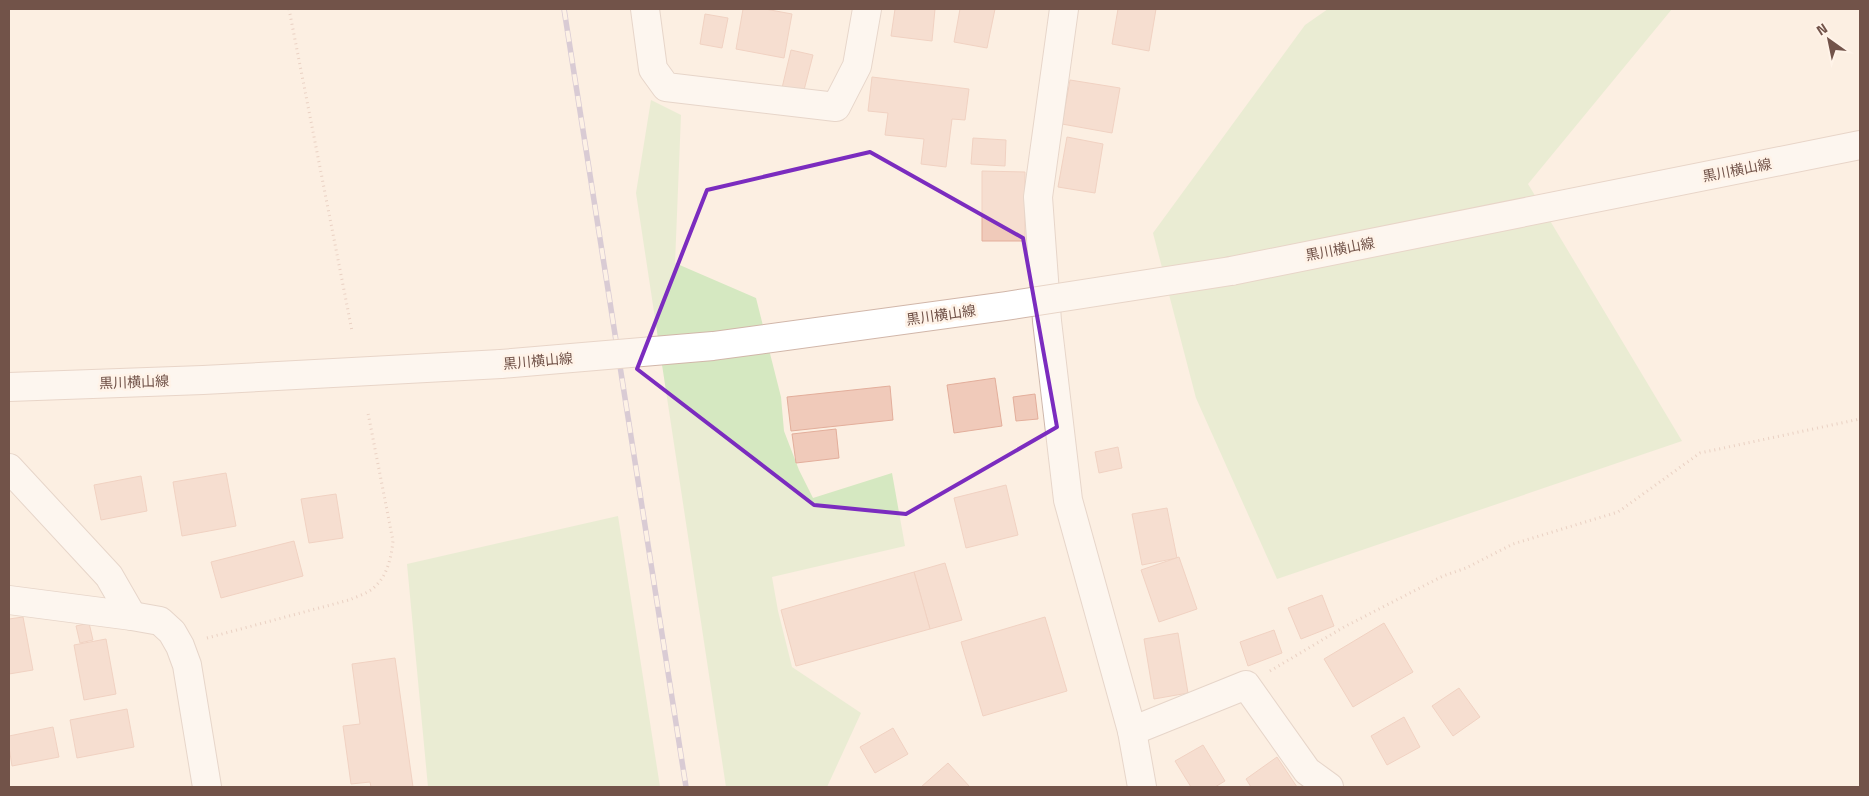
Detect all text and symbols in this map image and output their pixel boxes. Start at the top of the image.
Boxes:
north arrow [1804,15,1854,65]
text: N [1812,17,1831,40]
street label: 黒川横山線 [1701,153,1773,186]
street label: 黒川横山線 [1304,232,1376,265]
street label: 黒川横山線 [905,299,977,330]
street label: 黒川横山線 [502,347,574,374]
street label: 黒川横山線 [99,370,169,393]

